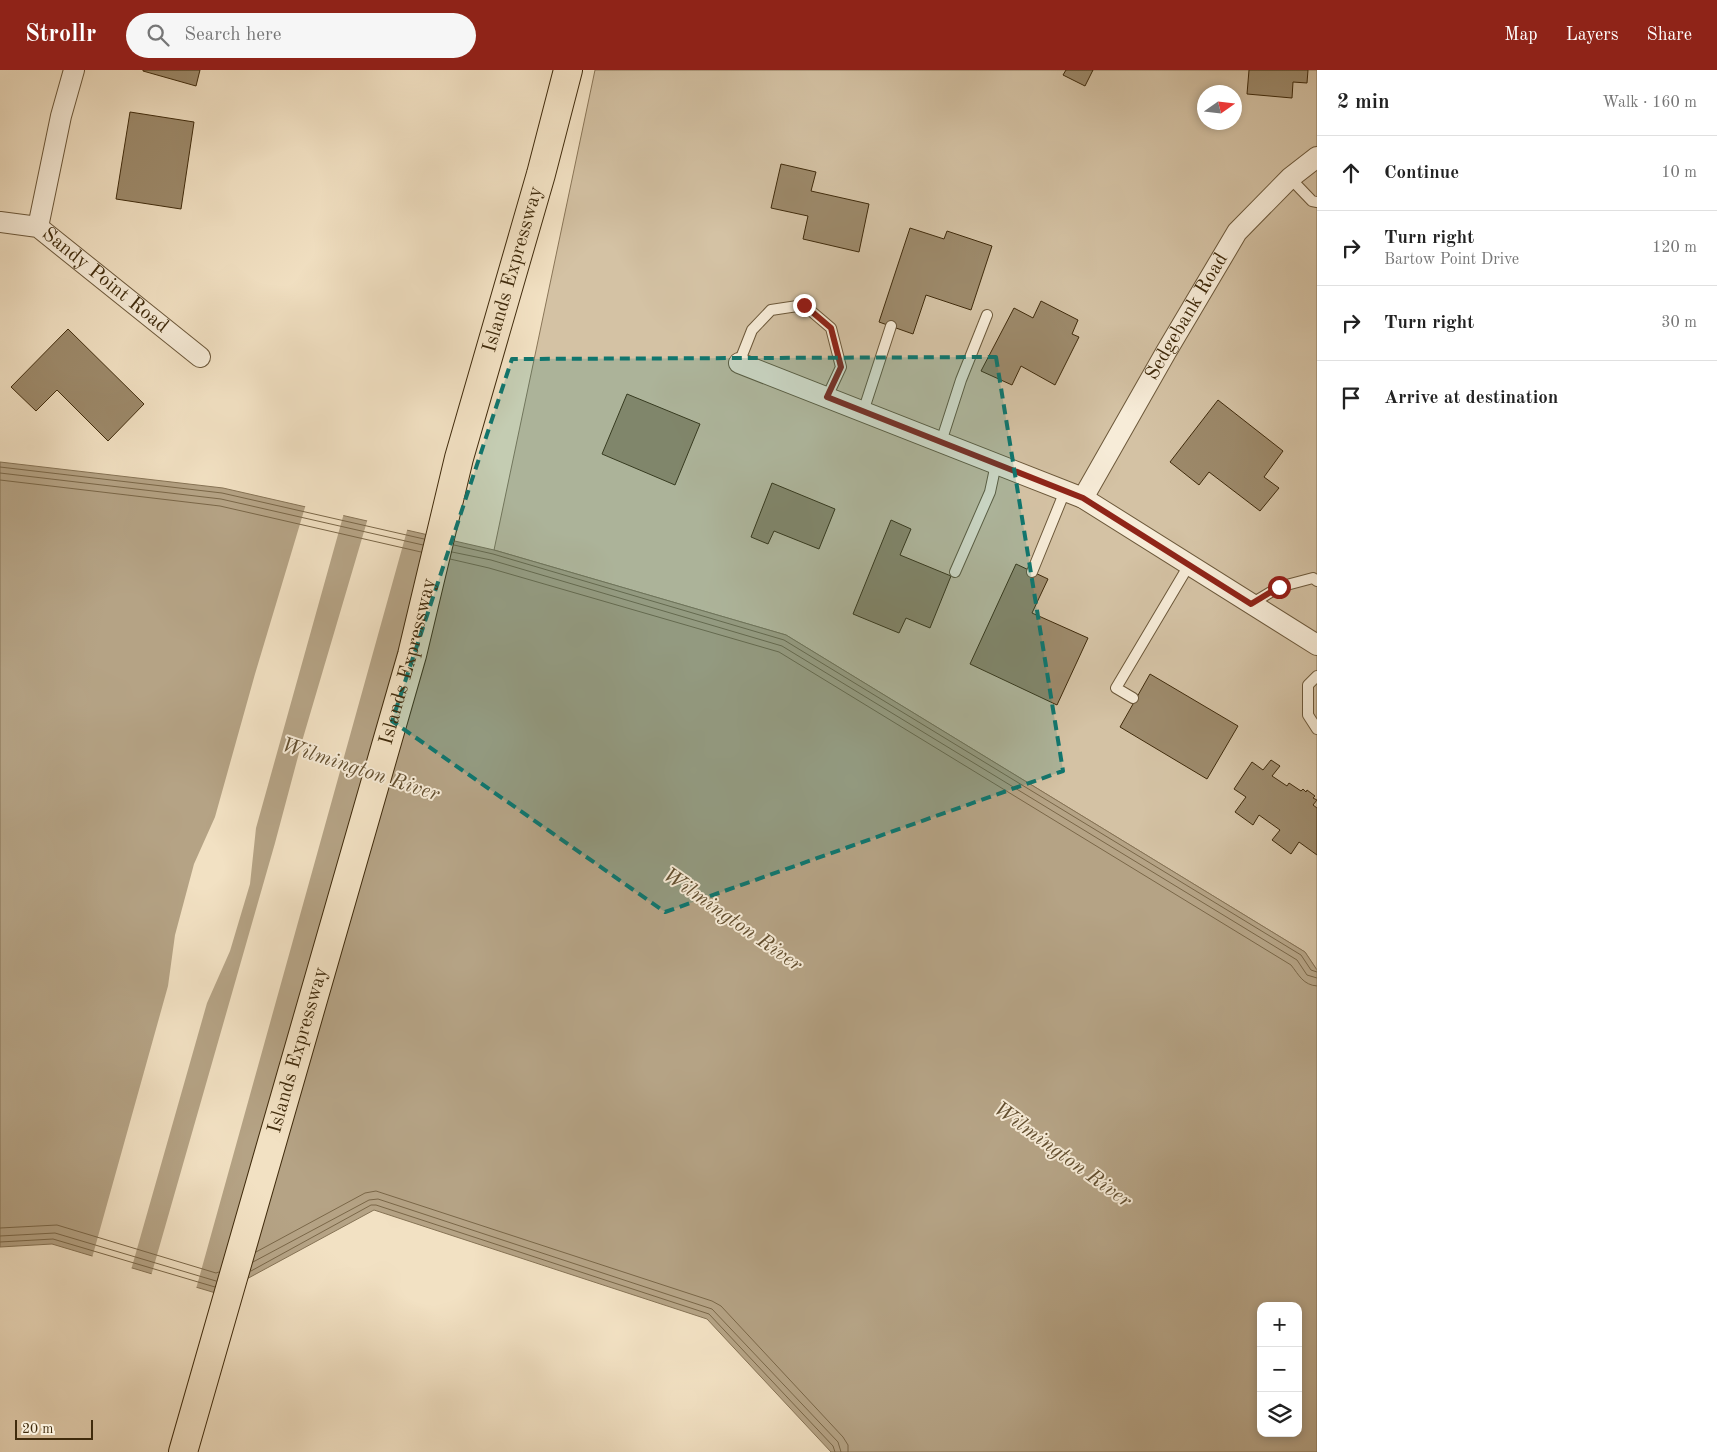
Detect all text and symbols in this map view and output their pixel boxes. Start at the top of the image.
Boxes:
search box [126,13,476,58]
icon: search [144,21,172,49]
text: Strollr [25,23,96,47]
text: Search here [184,26,282,45]
text: Map [1504,26,1538,44]
text: Layers [1566,26,1618,44]
text: Share [1646,26,1692,44]
north arrow [1197,85,1242,130]
text: 2 min [1337,92,1390,113]
text: Walk · 160 m [1602,95,1697,111]
icon: ahead [1337,159,1365,187]
text: Continue [1384,164,1459,183]
text: 10 m [1661,165,1697,181]
street label: Islands Expressway [480,184,547,355]
street label: Sandy Point Road [38,224,172,337]
text: Turn right [1384,229,1474,248]
icon: right [1337,234,1365,262]
text: 120 m [1652,240,1697,256]
street label: Sedgebank Road [1142,250,1232,384]
text: Bartow Point Drive [1384,252,1519,268]
route end [793,294,816,317]
icon: right [1337,309,1365,337]
text: Turn right [1384,314,1474,333]
text: 30 m [1661,315,1697,331]
icon: arrive [1337,384,1365,412]
text: Arrive at destination [1384,389,1558,408]
street label: Islands Expressway [377,576,440,747]
route start [1268,576,1291,599]
water label: Wilmington River [278,735,443,806]
water label: Wilmington River [658,864,806,977]
street label: Islands Expressway [265,965,332,1136]
water label: Wilmington River [989,1098,1136,1213]
map controls [1257,1302,1302,1437]
button: + [1257,1302,1302,1347]
button: − [1257,1347,1302,1392]
button: layers [1257,1392,1302,1437]
scale bar [15,1417,92,1440]
text: 20 m [22,1422,53,1436]

